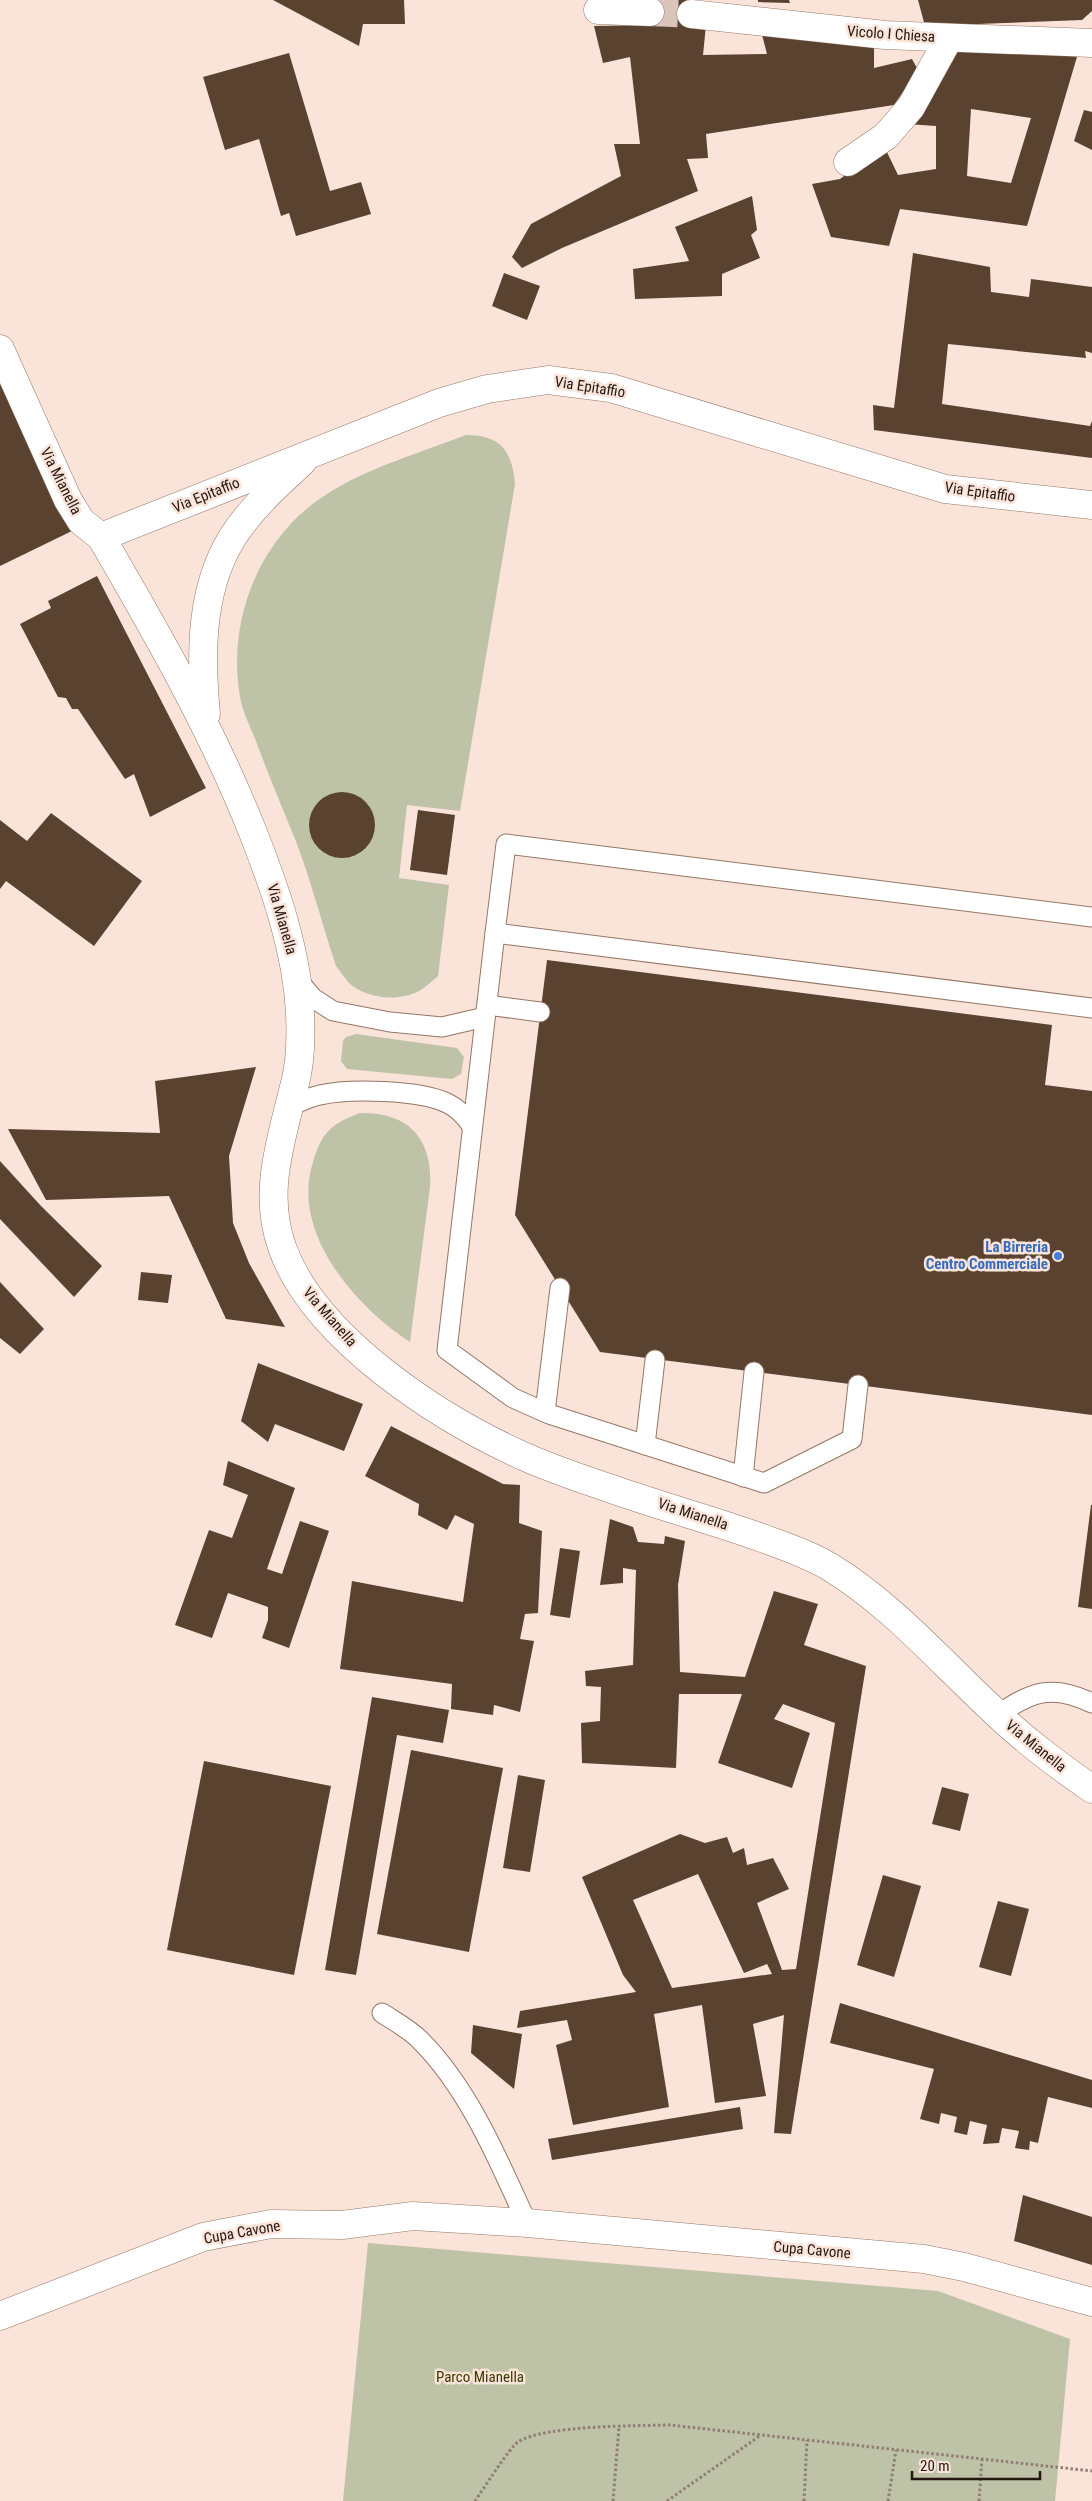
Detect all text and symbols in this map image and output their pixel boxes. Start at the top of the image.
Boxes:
street label: Vicolo I Chiesa [846,22,936,46]
street label: Via Epitaffio [553,373,627,401]
street label: Via Mianella [36,444,86,518]
street label: Via Epitaffio [170,473,242,517]
street label: Via Epitaffio [944,478,1016,506]
street label: Via Mianella [263,882,301,956]
place label: La Birreria Centro Commerciale [926,1238,1048,1273]
marker: La Birreria Centro Commerciale [1052,1250,1064,1262]
street label: Via Mianella [299,1284,361,1350]
street label: Via Mianella [656,1494,730,1534]
street label: Via Mianella [1002,1716,1070,1776]
street label: Cupa Cavone [202,2216,282,2248]
street label: Cupa Cavone [773,2238,851,2262]
park label: Parco Mianella [436,2368,524,2386]
scale bar [912,2448,1040,2480]
text: 20 m [920,2457,950,2475]

